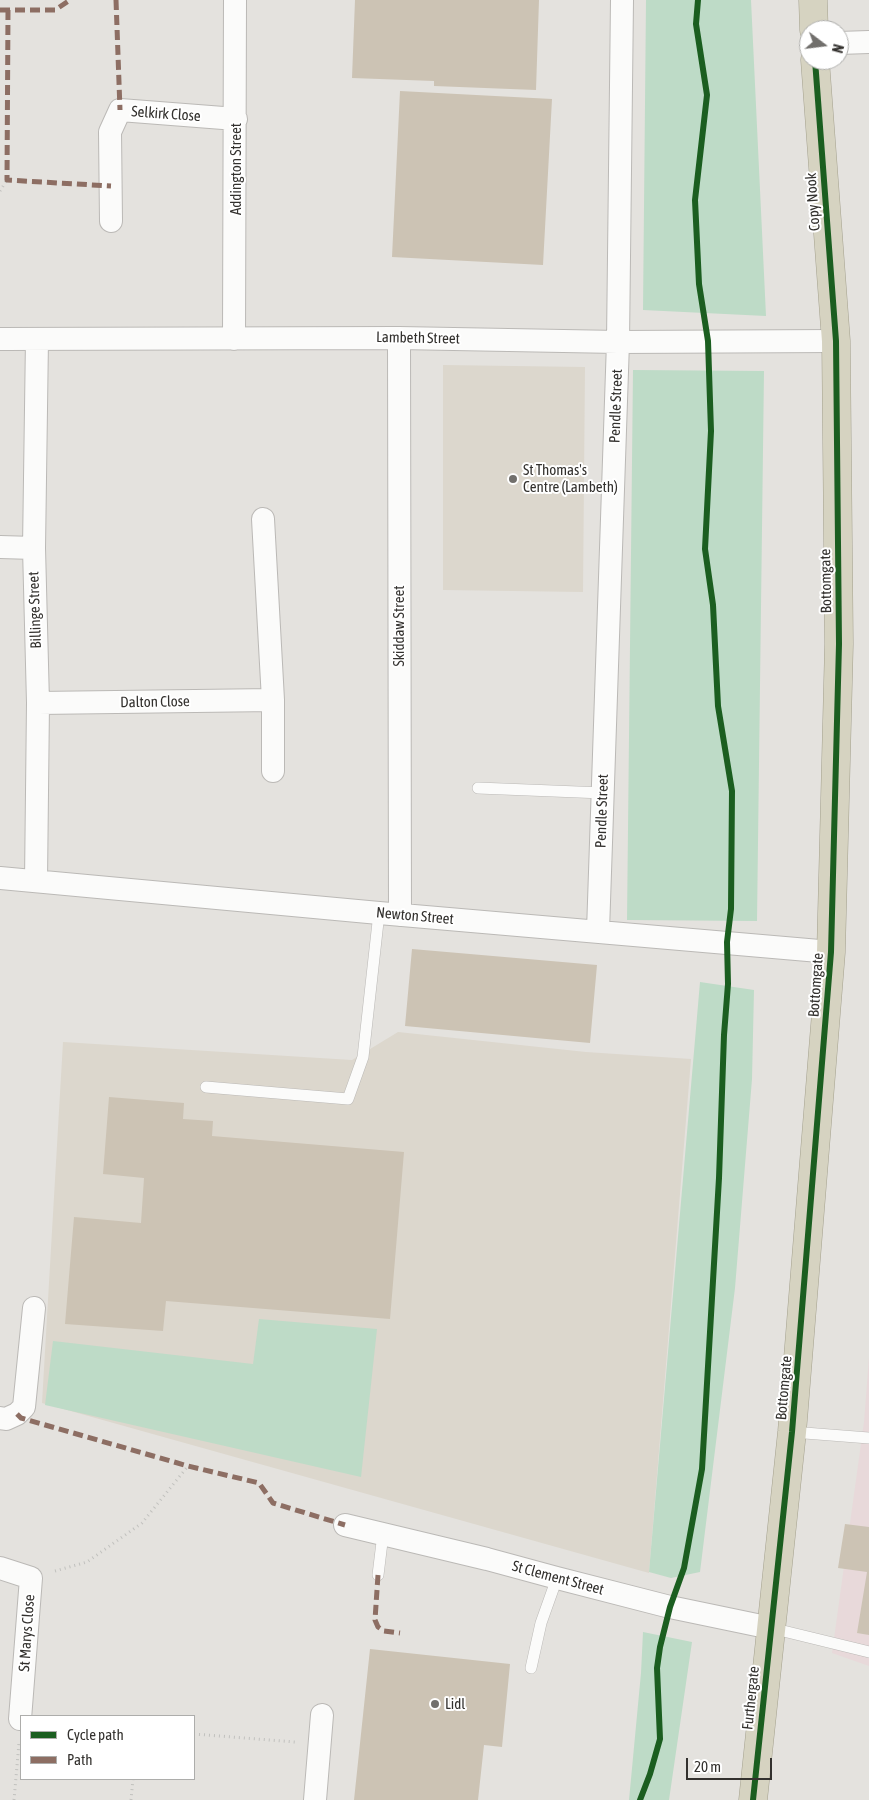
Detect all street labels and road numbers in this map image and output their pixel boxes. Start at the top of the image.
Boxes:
street label: Selkirk Close [131,103,201,125]
street label: Addington Street [227,123,245,215]
street label: Copy Nook [802,172,824,232]
street label: Lambeth Street [376,328,460,348]
street label: Pendle Street [606,369,626,443]
street label: Bottomgate [816,549,836,613]
street label: Billinge Street [25,571,45,649]
street label: Skiddaw Street [390,585,408,667]
street label: Dalton Close [120,692,190,712]
street label: Pendle Street [592,774,612,848]
street label: Newton Street [375,904,455,928]
street label: Bottomgate [805,952,827,1018]
street label: Bottomgate [772,1355,796,1421]
street label: St Clement Street [510,1557,606,1599]
street label: St Marys Close [15,1594,39,1672]
street label: Furthergate [739,1665,763,1731]

